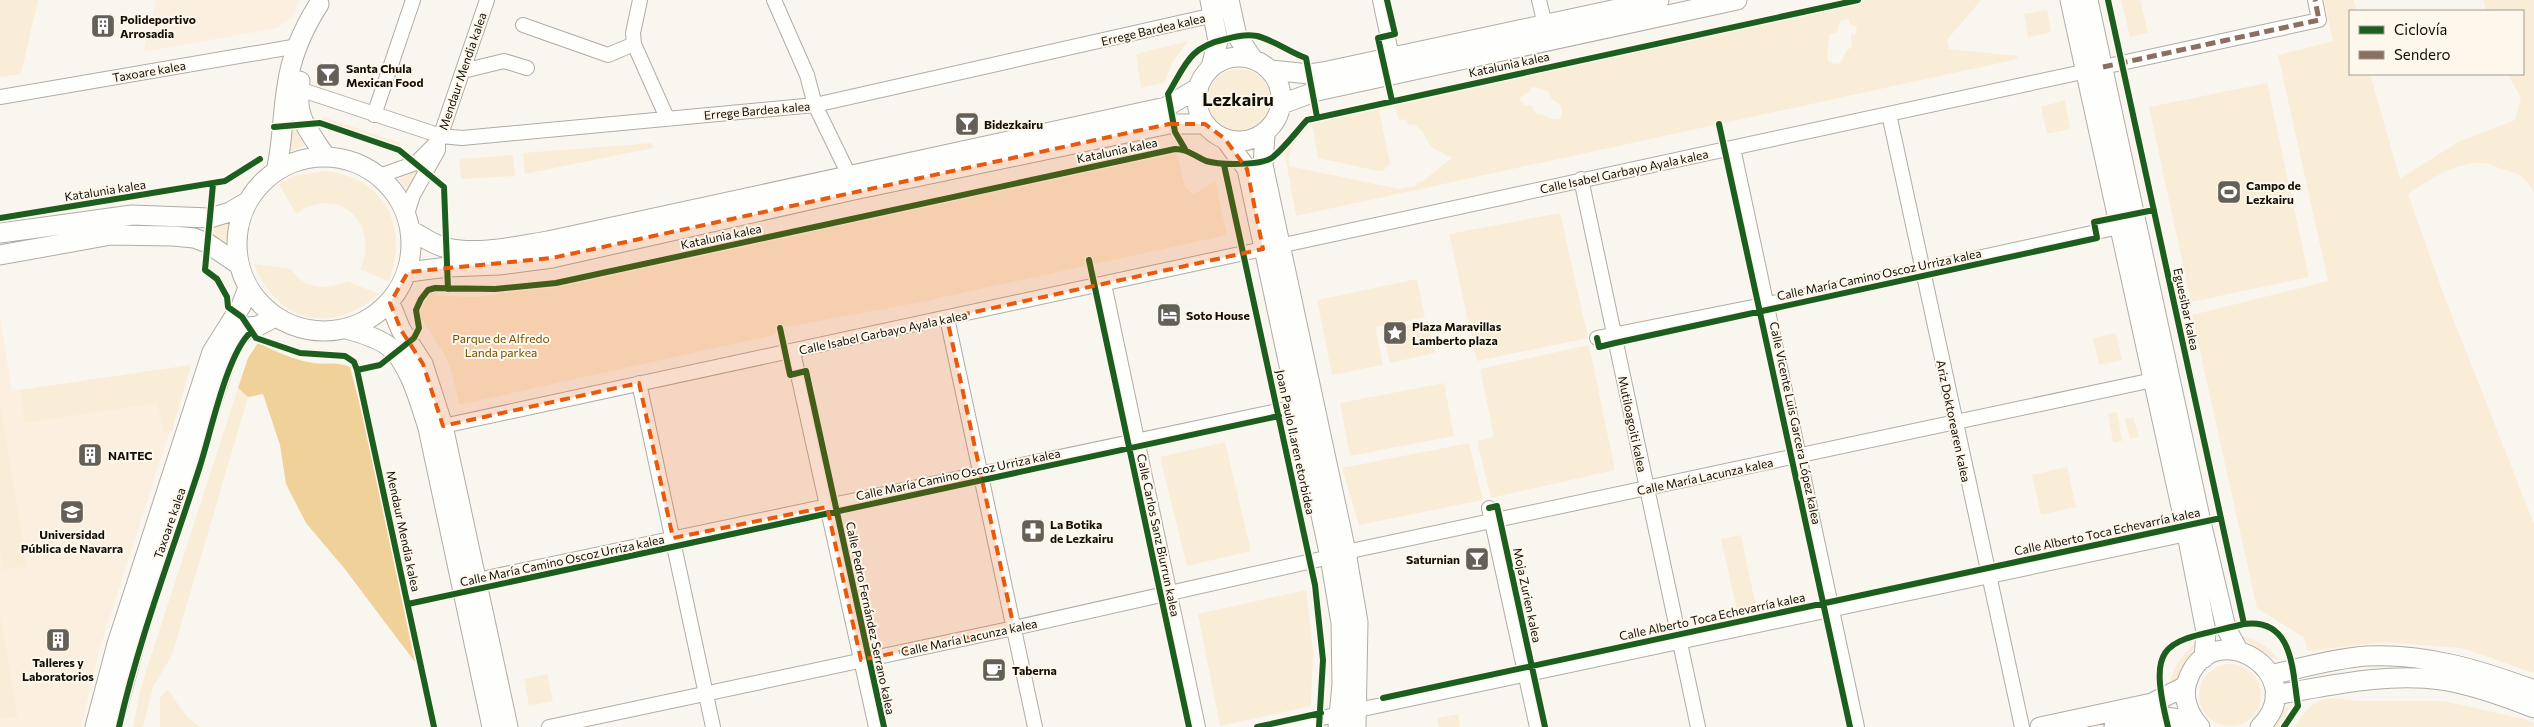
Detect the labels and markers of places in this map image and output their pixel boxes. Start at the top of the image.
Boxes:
place label: Polideportivo Arrosadia [120,12,196,40]
building icon: Polideportivo Arrosadia [90,13,116,39]
place label: Santa Chula Mexican Food [346,61,423,89]
bar icon: Santa Chula Mexican Food [315,62,341,88]
bar icon: Bidezkairu [954,111,980,137]
place label: Bidezkairu [984,117,1043,131]
place label: Campo de Lezkairu [2246,178,2301,206]
sports icon: Campo de Lezkairu [2216,179,2242,205]
hotel icon: Soto House [1156,302,1182,328]
place label: Soto House [1186,308,1250,322]
place label: Plaza Maravillas Lamberto plaza [1412,319,1502,347]
place icon: Plaza Maravillas Lamberto plaza [1382,320,1408,346]
building icon: NAITEC [77,442,103,468]
place label: NAITEC [108,448,153,462]
school or university icon: Universidad Pública de Navarra [59,499,85,525]
place label: La Botika de Lezkairu [1050,517,1114,545]
pharmacy icon: La Botika de Lezkairu [1020,518,1046,544]
place label: Universidad Pública de Navarra [21,527,123,555]
bar icon: Saturnian [1464,546,1490,572]
place label: Saturnian [1406,552,1460,566]
building icon: Talleres y Laboratorios [45,627,71,653]
place label: Talleres y Laboratorios [22,655,94,683]
cafe icon: Taberna [981,657,1007,683]
place label: Taberna [1012,663,1057,677]

